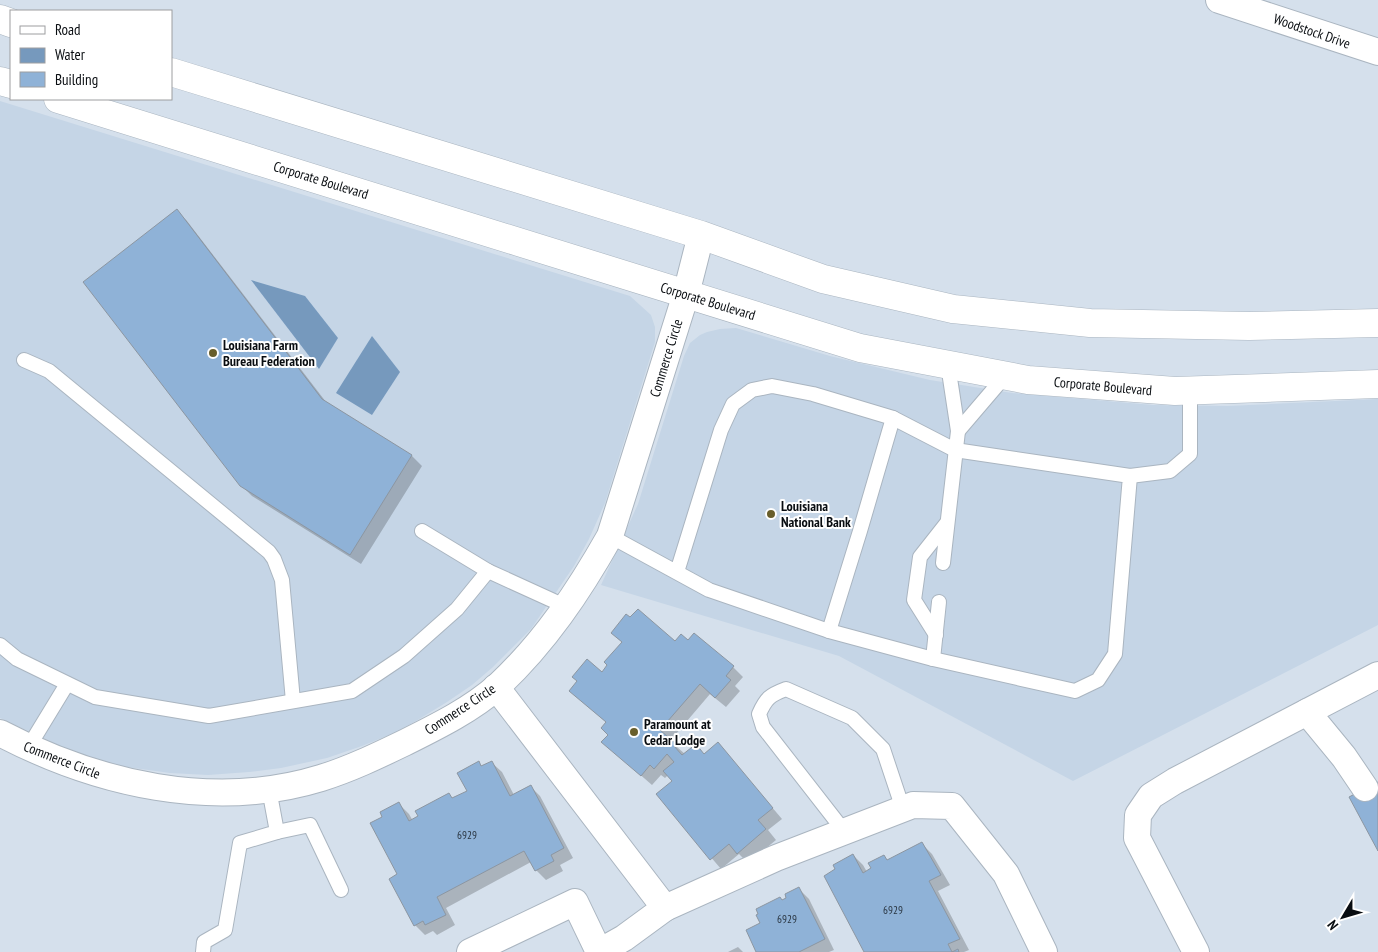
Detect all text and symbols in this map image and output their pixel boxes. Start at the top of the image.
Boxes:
street label: Woodstock Drive [1271,9,1353,53]
legend [10,10,172,100]
text: Road [55,20,81,39]
text: Water [55,45,86,64]
text: Building [55,70,98,89]
street label: Corporate Boulevard [271,157,371,203]
street label: Corporate Boulevard [658,278,758,324]
street label: Commerce Circle [646,317,686,399]
place label: Louisiana Farm Bureau Federation [223,336,315,370]
marker: Louisiana Farm Bureau Federation [207,347,219,359]
street label: Corporate Boulevard [1053,373,1153,399]
place label: Louisiana National Bank [781,497,851,531]
marker: Louisiana National Bank [765,508,777,520]
street label: Commerce Circle [421,679,499,739]
place label: Paramount at Cedar Lodge [644,715,711,749]
marker: Paramount at Cedar Lodge [628,726,640,738]
street label: Commerce Circle [21,737,103,783]
house number: 6929 [457,828,477,842]
north arrow [1318,892,1368,942]
house number: 6929 [883,903,903,917]
house number: 6929 [777,912,797,926]
text: N [1323,916,1342,934]

